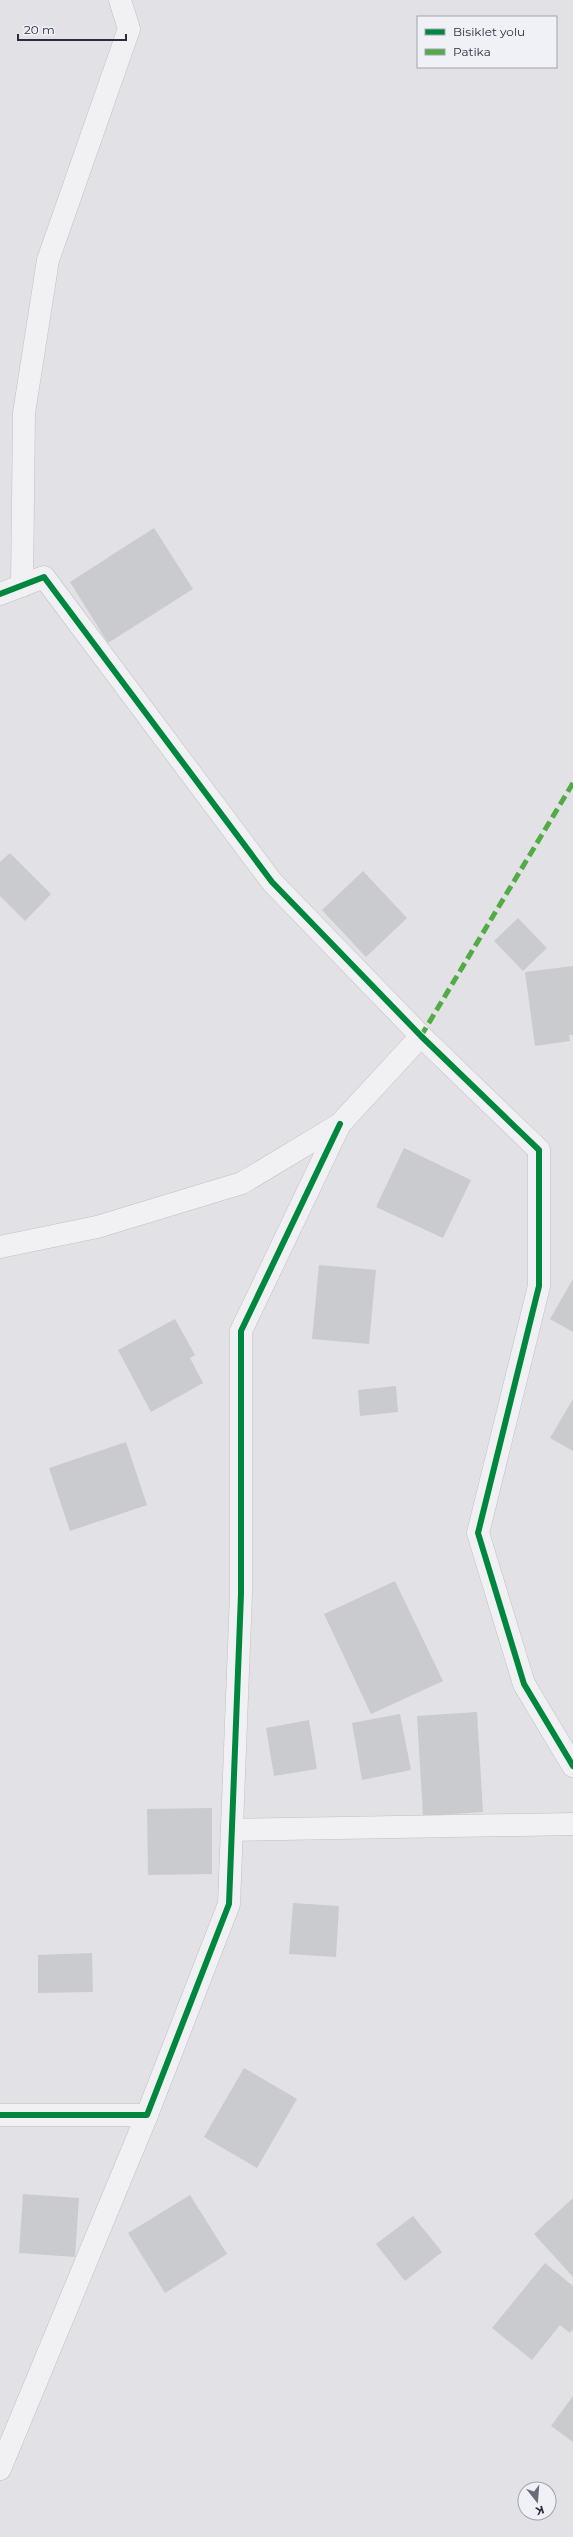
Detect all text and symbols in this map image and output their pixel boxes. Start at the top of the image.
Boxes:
scale bar [18,16,126,42]
legend [417,16,557,68]
text: 20 m [24,22,55,37]
text: Bisiklet yolu [453,24,525,39]
text: Patika [453,44,491,59]
north arrow [517,2481,557,2521]
text: K [533,2503,546,2519]

